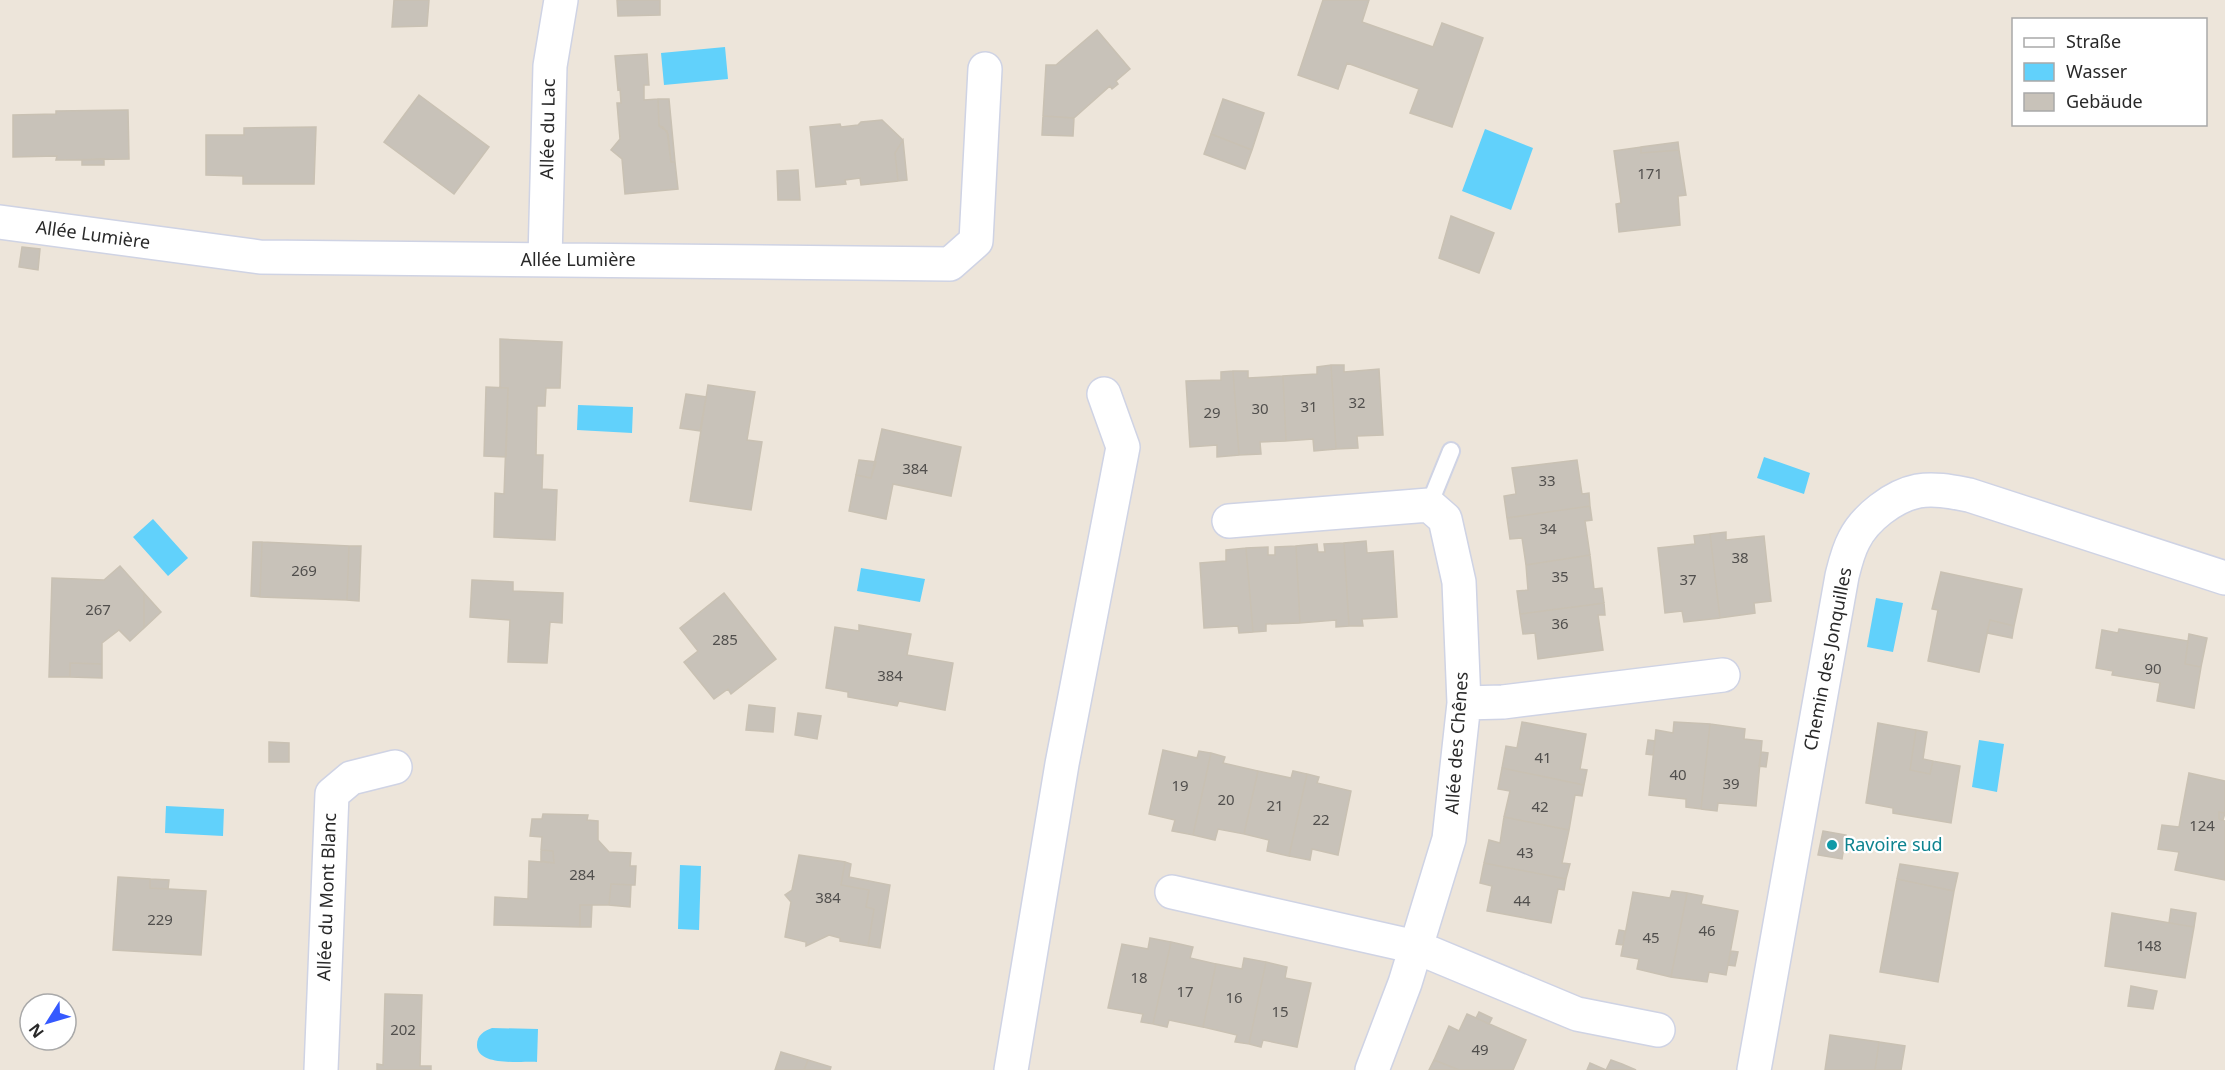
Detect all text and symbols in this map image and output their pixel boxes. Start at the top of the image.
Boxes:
legend [2012,18,2207,126]
text: Straße [2066,29,2121,53]
text: Wasser [2066,59,2128,83]
street label: Allée du Lac [534,78,560,180]
text: Gebäude [2066,89,2143,113]
house number: 171 [1637,163,1663,183]
street label: Allée Lumière [34,214,152,254]
street label: Allée Lumière [520,247,636,271]
house number: 32 [1348,392,1366,412]
house number: 31 [1300,396,1318,416]
house number: 30 [1251,398,1269,418]
house number: 29 [1203,402,1221,422]
house number: 384 [902,458,928,478]
house number: 33 [1538,470,1556,490]
house number: 34 [1539,518,1557,538]
house number: 38 [1731,547,1749,567]
house number: 269 [291,560,317,580]
street label: Chemin des Jonquilles [1797,565,1857,753]
house number: 35 [1551,566,1569,586]
house number: 37 [1679,569,1697,589]
house number: 267 [85,599,111,619]
house number: 36 [1551,613,1569,633]
house number: 285 [712,629,738,649]
house number: 90 [2144,658,2162,678]
house number: 384 [877,665,903,685]
street label: Allée des Chênes [1439,671,1473,815]
house number: 41 [1534,747,1552,767]
house number: 40 [1669,764,1687,784]
house number: 39 [1722,773,1740,793]
house number: 19 [1171,775,1189,795]
house number: 20 [1217,789,1235,809]
house number: 21 [1266,795,1284,815]
house number: 42 [1531,796,1549,816]
house number: 22 [1312,809,1330,829]
street label: Allée du Mont Blanc [311,812,341,982]
house number: 124 [2189,815,2215,835]
place label: Ravoire sud [1844,832,1943,856]
marker: Ravoire sud [1825,838,1839,852]
house number: 43 [1516,842,1534,862]
house number: 284 [569,864,595,884]
house number: 384 [815,887,841,907]
house number: 44 [1513,890,1531,910]
house number: 229 [147,909,173,929]
house number: 46 [1698,920,1716,940]
house number: 45 [1642,927,1660,947]
house number: 148 [2136,935,2162,955]
house number: 18 [1130,967,1148,987]
house number: 17 [1176,981,1194,1001]
house number: 16 [1225,987,1243,1007]
north arrow [18,992,78,1052]
house number: 15 [1271,1001,1289,1021]
text: N [23,1019,49,1043]
house number: 202 [390,1019,416,1039]
house number: 49 [1471,1039,1489,1059]

